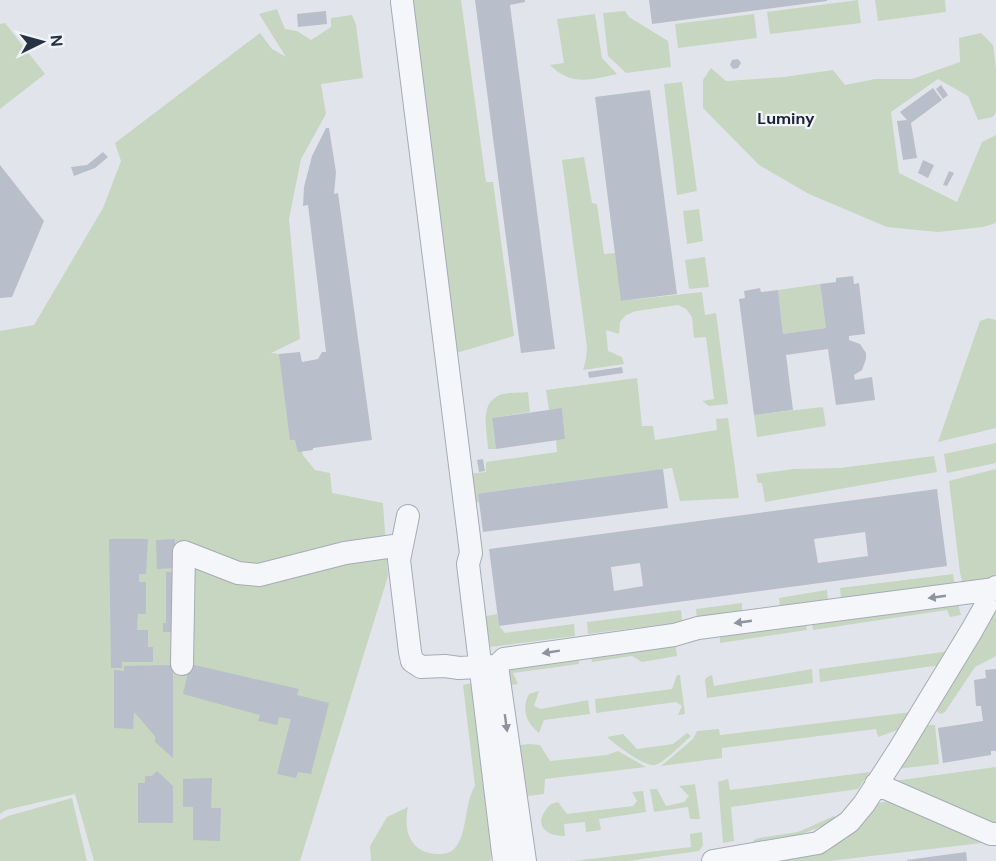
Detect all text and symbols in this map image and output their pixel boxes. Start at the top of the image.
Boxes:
north arrow [12,12,72,72]
text: N [45,34,67,47]
district label: Luminy [757,108,815,129]
one-way arrow [927,592,946,602]
one-way arrow [734,617,753,626]
one-way arrow [541,648,560,657]
one-way arrow [501,714,511,733]

